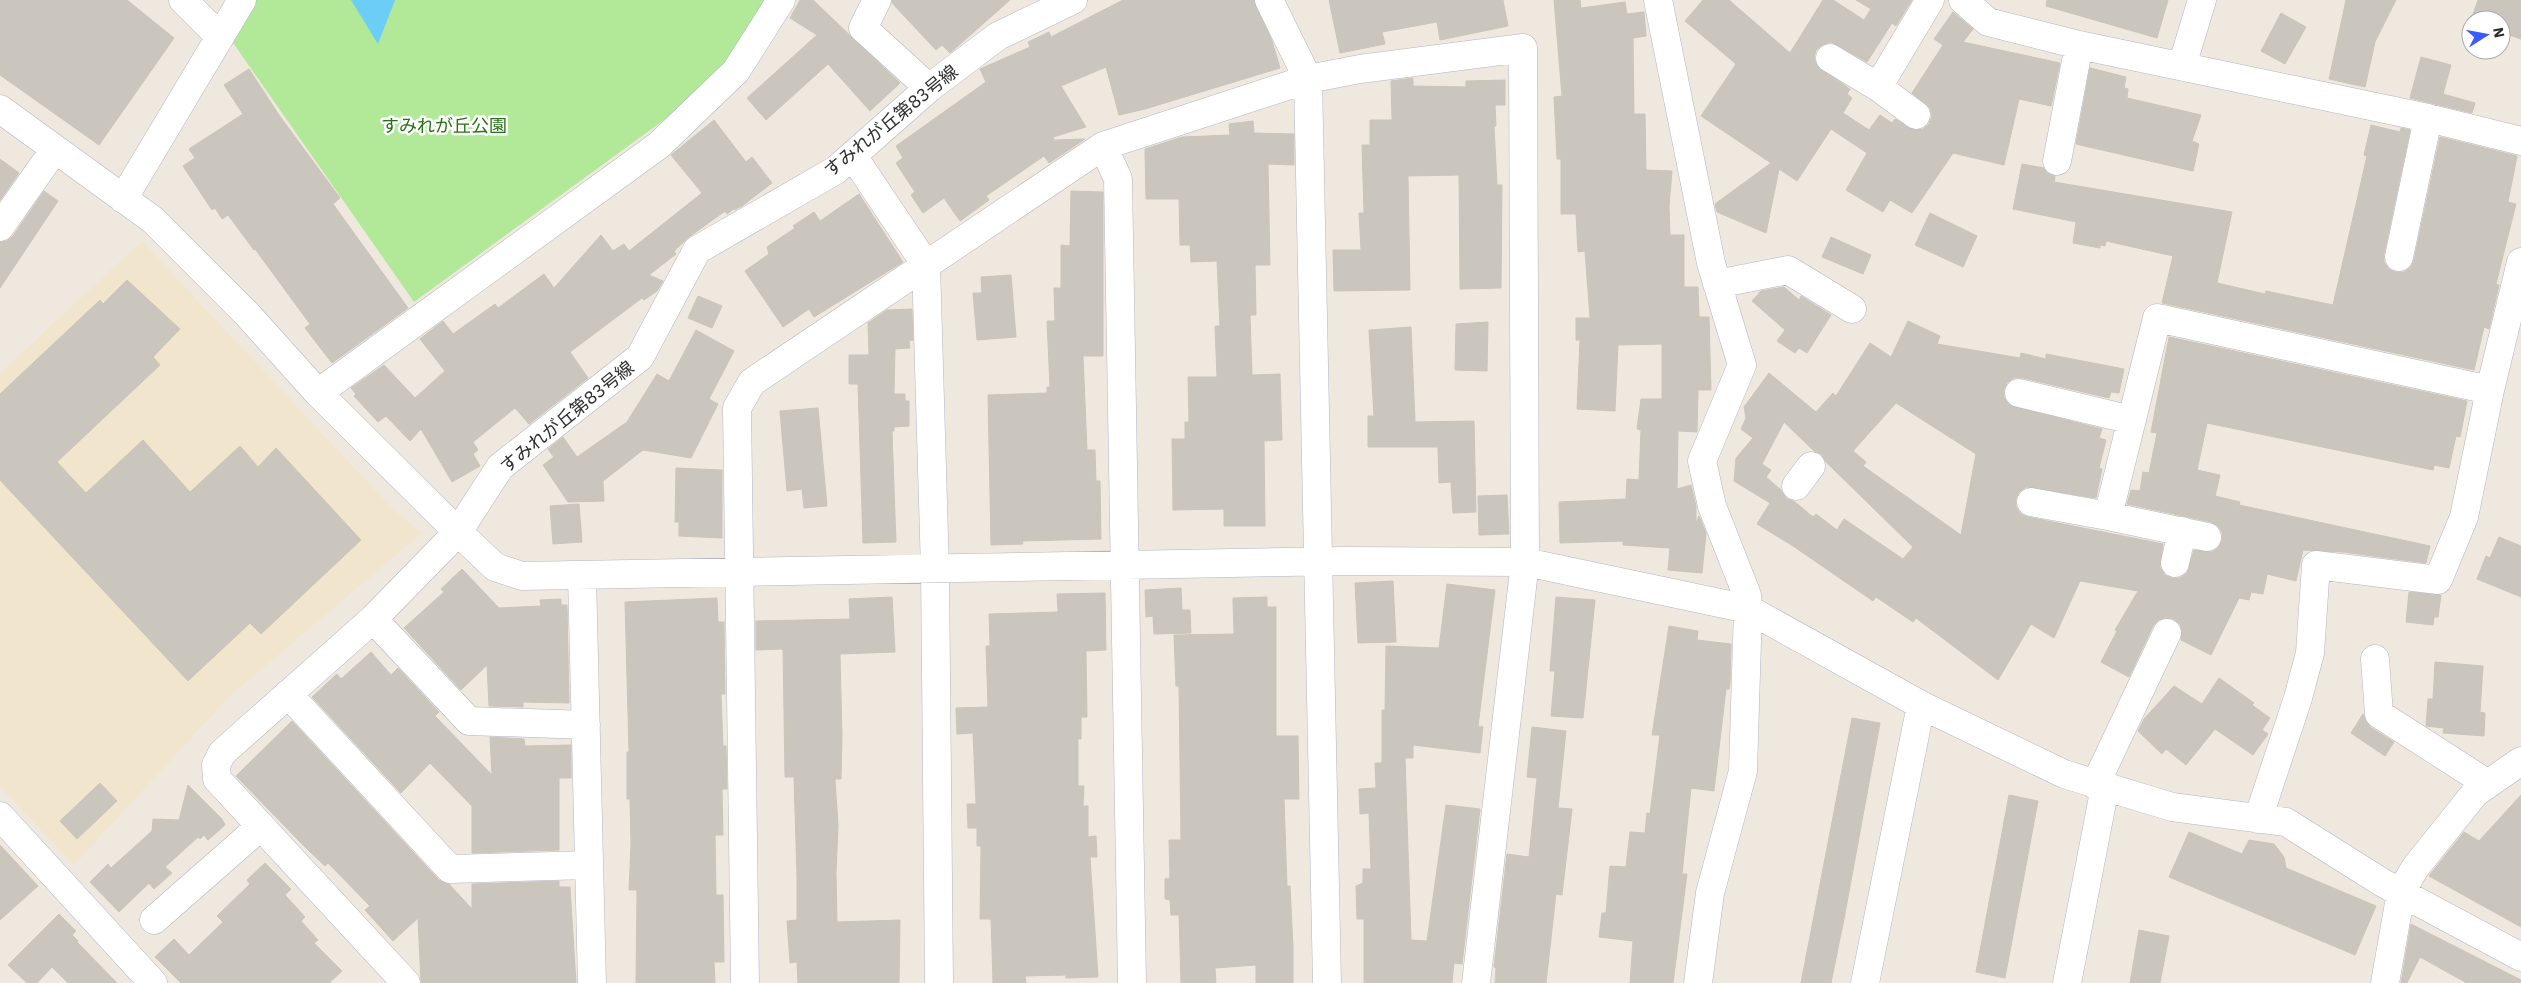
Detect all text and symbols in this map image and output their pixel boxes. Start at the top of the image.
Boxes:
north arrow [2461,10,2511,60]
text: N [2489,26,2509,39]
street label: すみれが丘第83号線 [819,60,962,182]
park label: すみれが丘公園 [381,114,507,137]
street label: すみれが丘第83号線 [495,356,638,478]

